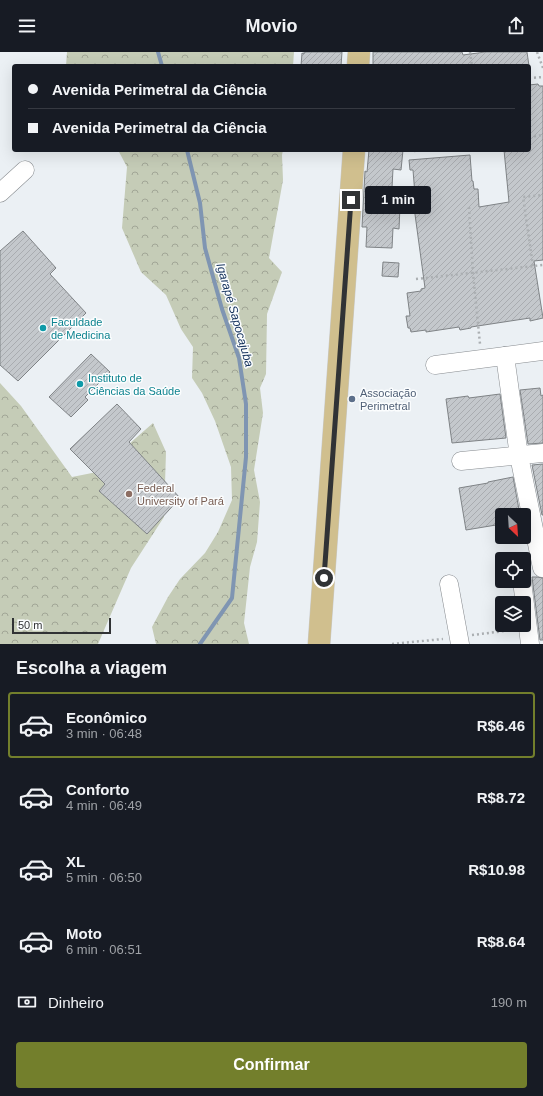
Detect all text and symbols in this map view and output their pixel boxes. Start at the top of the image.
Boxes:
icon: menu [16,15,38,37]
icon: share [505,15,527,37]
text: Movio [246,16,298,36]
text: Avenida Perimetral da Ciência [52,81,267,98]
text: Avenida Perimetral da Ciência [52,119,267,136]
callout: 1 min [365,186,431,214]
route end [342,191,360,209]
text: 1 min [381,192,415,207]
water label: Igarapé Sapocajuba [213,261,257,369]
place label: Faculdade de Medicina [51,316,111,341]
marker: Faculdade de Medicina [38,323,48,333]
place label: Instituto de Ciências da Saúde [88,372,180,397]
marker: Instituto de Ciências da Saúde [75,379,85,389]
place label: Associação Perimetral [360,387,416,412]
marker: Associação Perimetral [347,394,357,404]
place label: Federal University of Pará [137,482,225,507]
marker: Federal University of Pará [124,489,134,499]
north arrow [495,508,531,544]
map controls [495,508,531,632]
button: locate [495,552,531,588]
route start [315,569,333,587]
button: layers [495,596,531,632]
scale bar [12,616,111,635]
text: 50 m [18,619,42,631]
text: Escolha a viagem [16,658,167,678]
icon: car [18,707,54,743]
text: Econômico [66,709,147,726]
text: R$6.46 [477,717,525,734]
text: 3 min · 06:48 [66,726,142,741]
icon: car [18,779,54,815]
text: Conforto [66,781,129,798]
text: R$8.72 [477,789,525,806]
text: 4 min · 06:49 [66,798,142,813]
icon: car [18,851,54,887]
text: XL [66,853,85,870]
text: R$10.98 [468,861,525,878]
text: 5 min · 06:50 [66,870,142,885]
icon: car [18,923,54,959]
text: Moto [66,925,102,942]
text: R$8.64 [477,933,525,950]
text: 6 min · 06:51 [66,942,142,957]
icon: cash [16,991,38,1013]
text: Dinheiro [48,994,104,1011]
text: 190 m [491,995,527,1010]
button: Confirmar [16,1042,527,1088]

